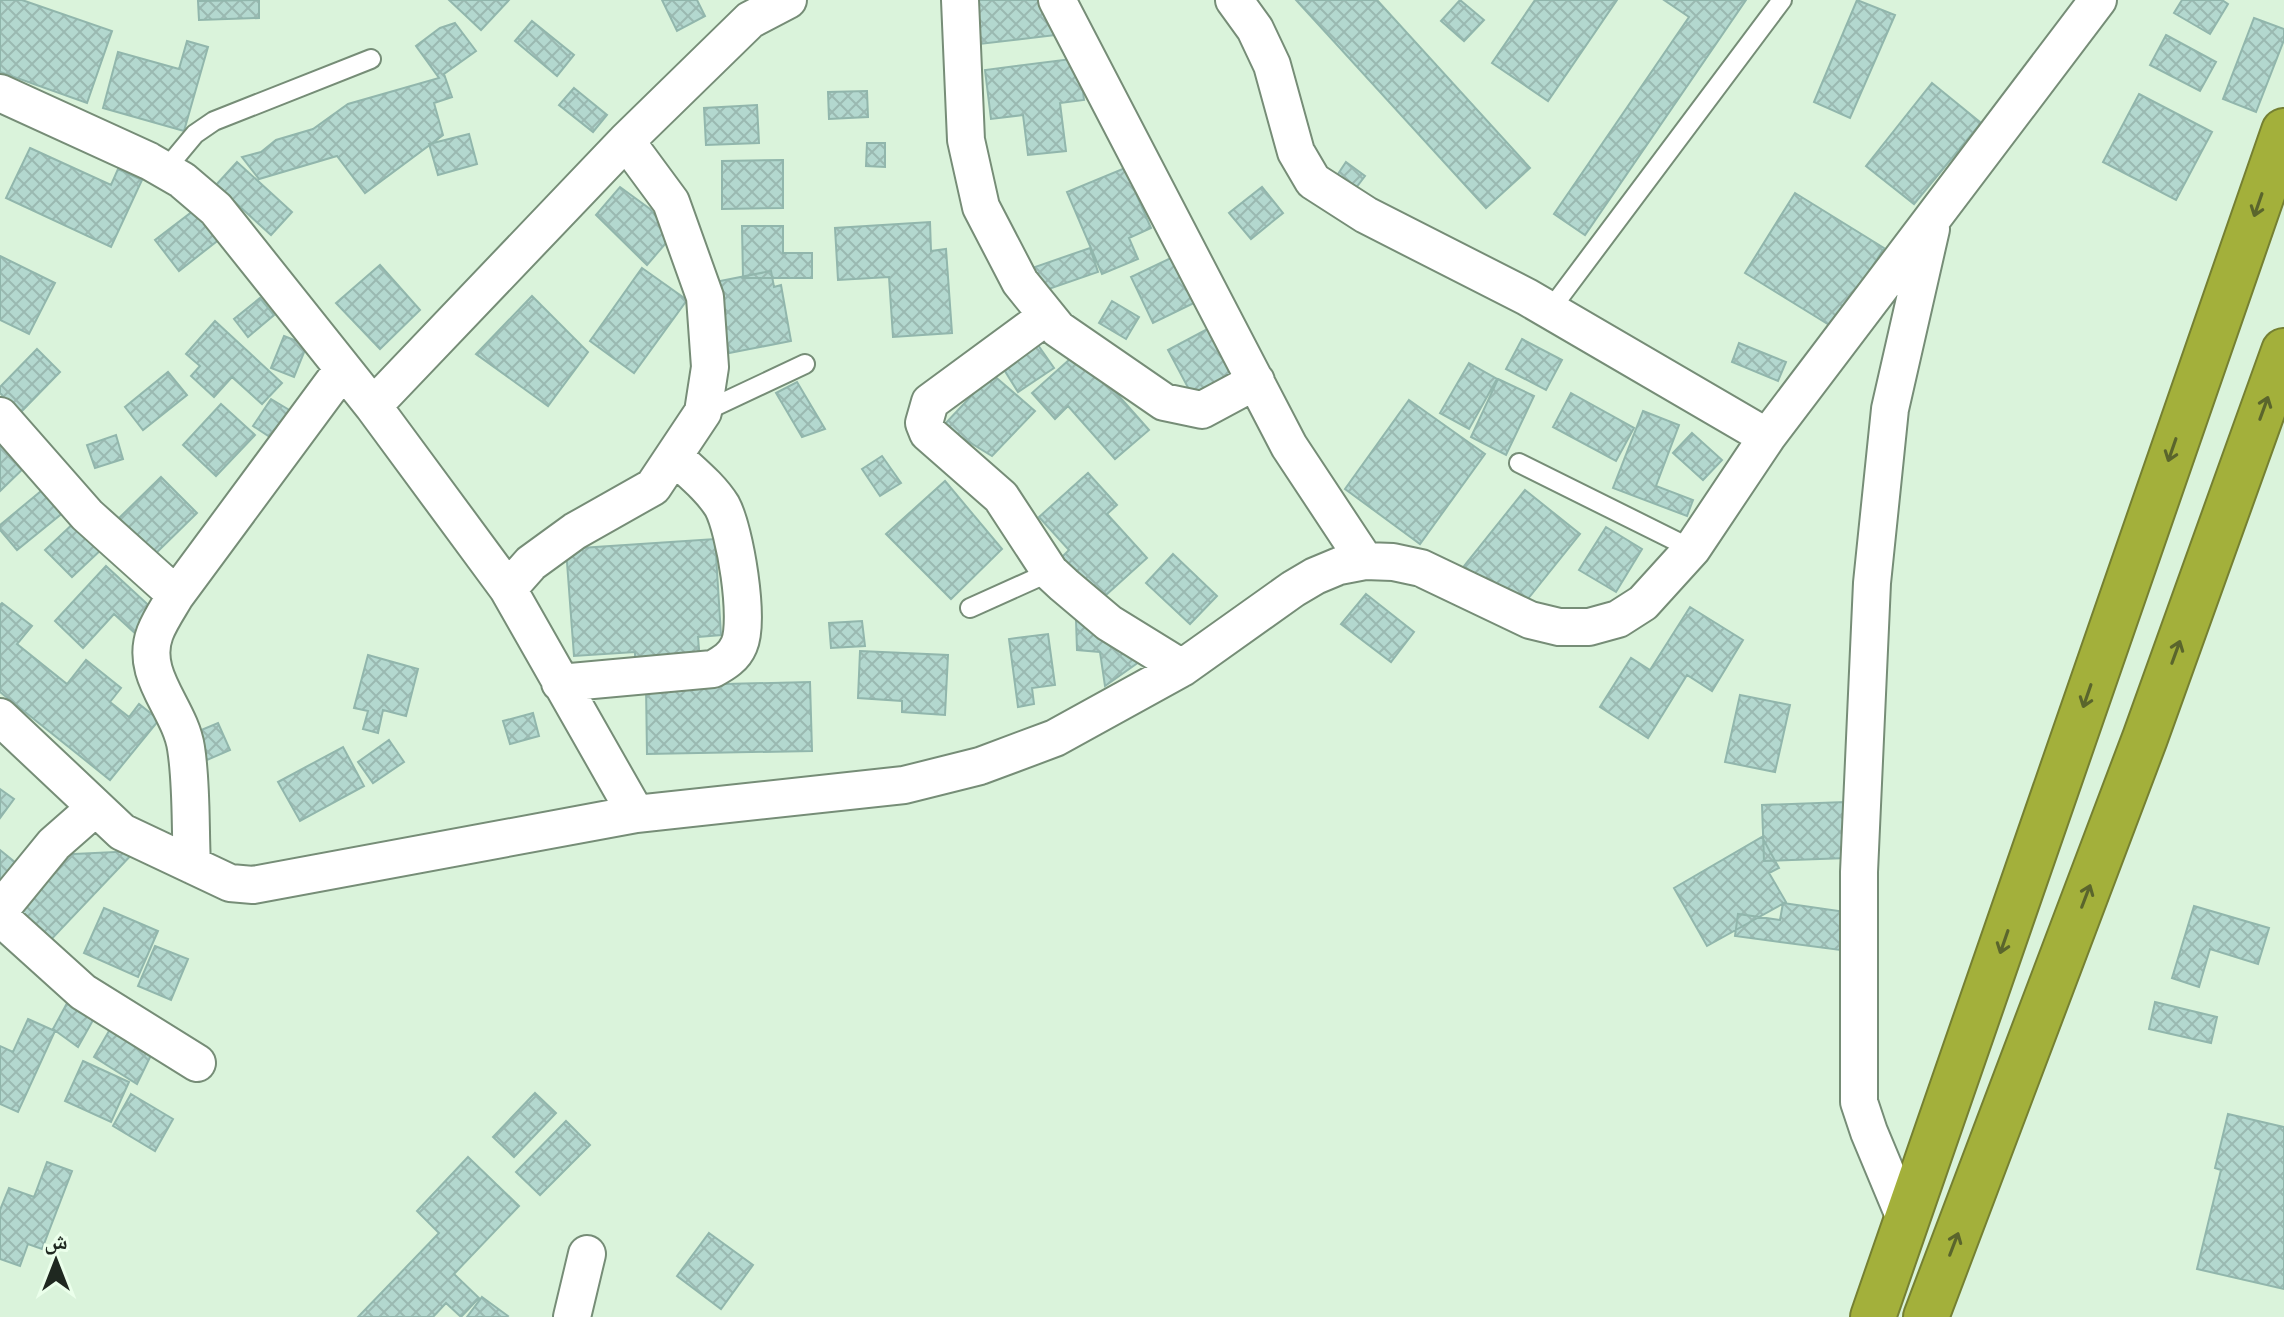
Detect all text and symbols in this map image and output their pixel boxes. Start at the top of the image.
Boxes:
one-way arrow [2250,192,2264,216]
one-way arrow [2258,396,2272,420]
one-way arrow [2163,437,2178,462]
one-way arrow [2170,640,2185,665]
one-way arrow [2079,683,2094,708]
one-way arrow [2080,884,2094,909]
one-way arrow [1995,929,2010,954]
north arrow [16,1221,96,1301]
text: ش [44,1223,68,1256]
one-way arrow [1948,1232,1962,1257]

